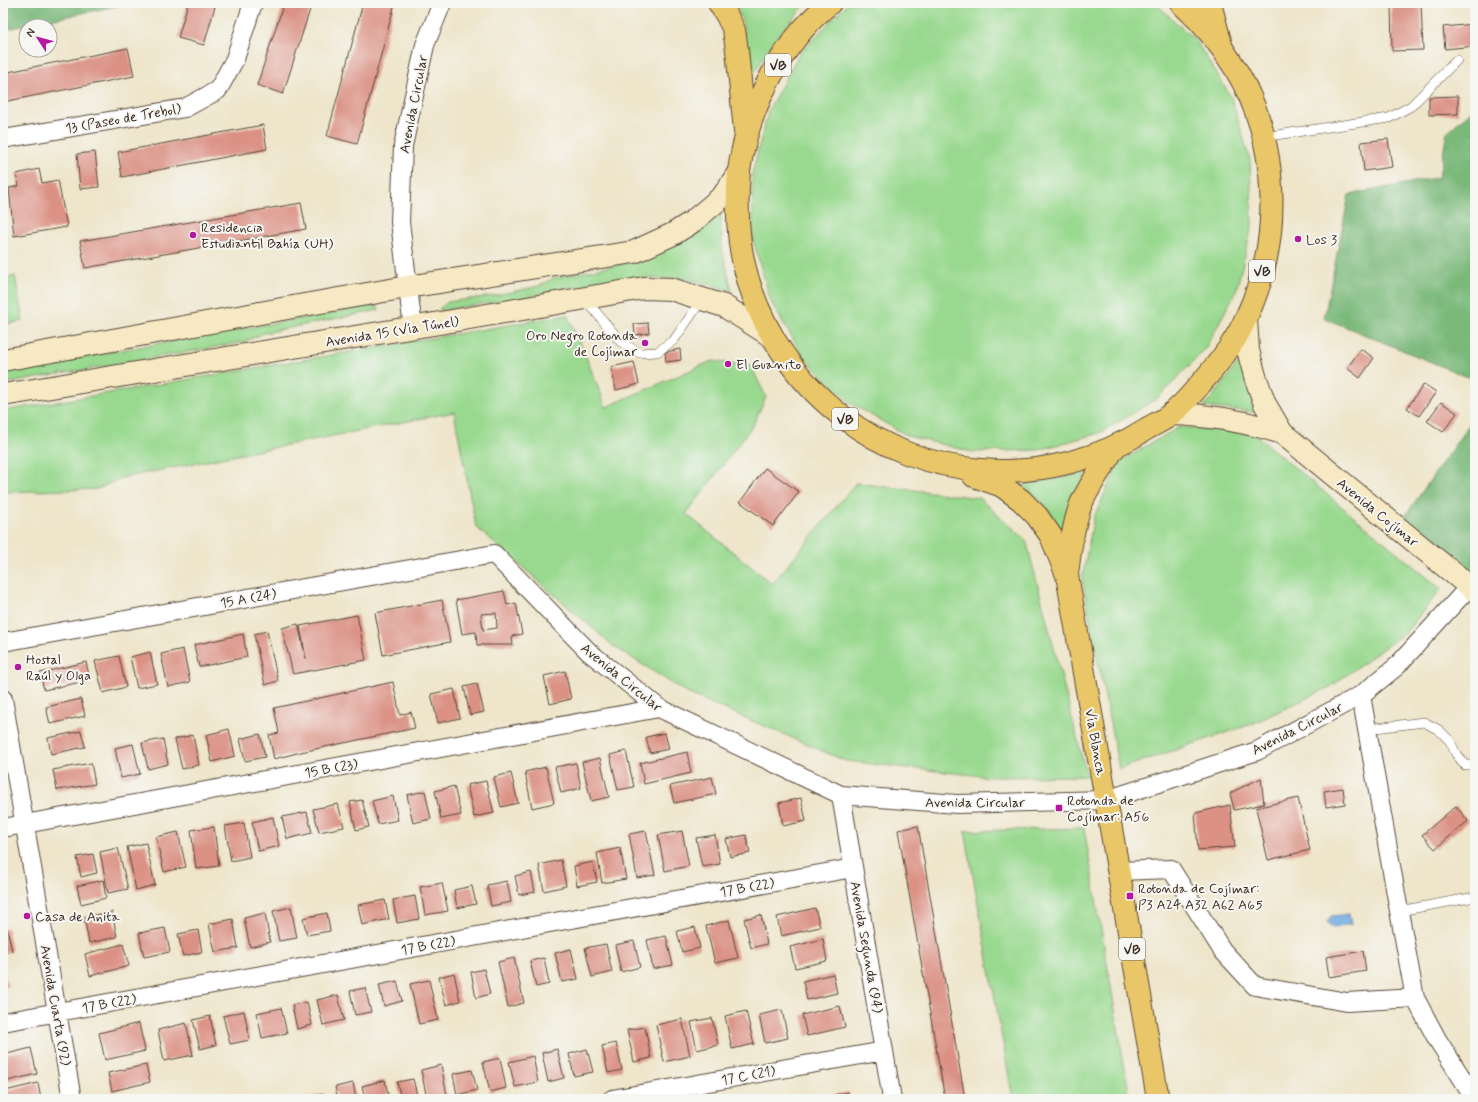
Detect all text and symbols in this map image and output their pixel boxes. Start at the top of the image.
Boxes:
north arrow [18,18,58,58]
text: N [23,26,39,40]
street label: Avenida Circular [396,53,432,155]
road number: VB [765,54,791,76]
street label: 13 (Paseo de Trebol) [64,100,182,138]
place label: Residencia Estudiantil Bahía (UH) [201,219,333,253]
marker: Residencia Estudiantil Bahía (UH) [188,230,198,240]
place label: Los 3 [1306,231,1337,249]
marker: Los 3 [1293,234,1303,244]
road number: VB [1249,260,1275,282]
street label: Avenida 15 (Vía Túnel) [324,313,460,351]
place label: Oro Negro Rotonda de Cojímar [526,327,638,361]
marker: Oro Negro Rotonda de Cojímar [640,338,650,348]
place label: El Guanito [736,356,802,374]
marker: El Guanito [723,359,733,369]
road number: VB [832,408,858,430]
street label: Avenida Cojímar [1333,474,1422,551]
street label: 15 A (24) [219,585,278,613]
street label: Avenida Circular [577,639,666,716]
place label: Hostal Raúl y Olga [26,651,91,685]
marker: Hostal Raúl y Olga [13,662,23,672]
street label: Avenida Circular [1249,698,1346,760]
street label: Vía Blanca [1080,707,1110,778]
street label: 15 B (23) [303,755,359,783]
place label: Rotonda de Cojímar: A56 [1067,792,1149,826]
street label: Avenida Circular [925,794,1025,812]
marker: Rotonda de Cojímar: A56 [1054,803,1064,813]
street label: 17 B (22) [719,874,776,902]
street label: Avenida Segunda (94) [844,880,886,1015]
place label: Rotonda de Cojímar: P3 A24 A32 A62 A65 [1138,880,1263,914]
marker: Rotonda de Cojímar: P3 A24 A32 A62 A65 [1125,891,1135,901]
place label: Casa de Anita [35,908,120,926]
marker: Casa de Anita [22,911,32,921]
street label: 17 B (22) [400,932,457,960]
road number: VB [1119,938,1145,960]
street label: Avenida Cuarta (92) [36,943,75,1067]
street label: 17 B (22) [81,990,138,1018]
street label: 17 C (21) [720,1062,777,1090]

